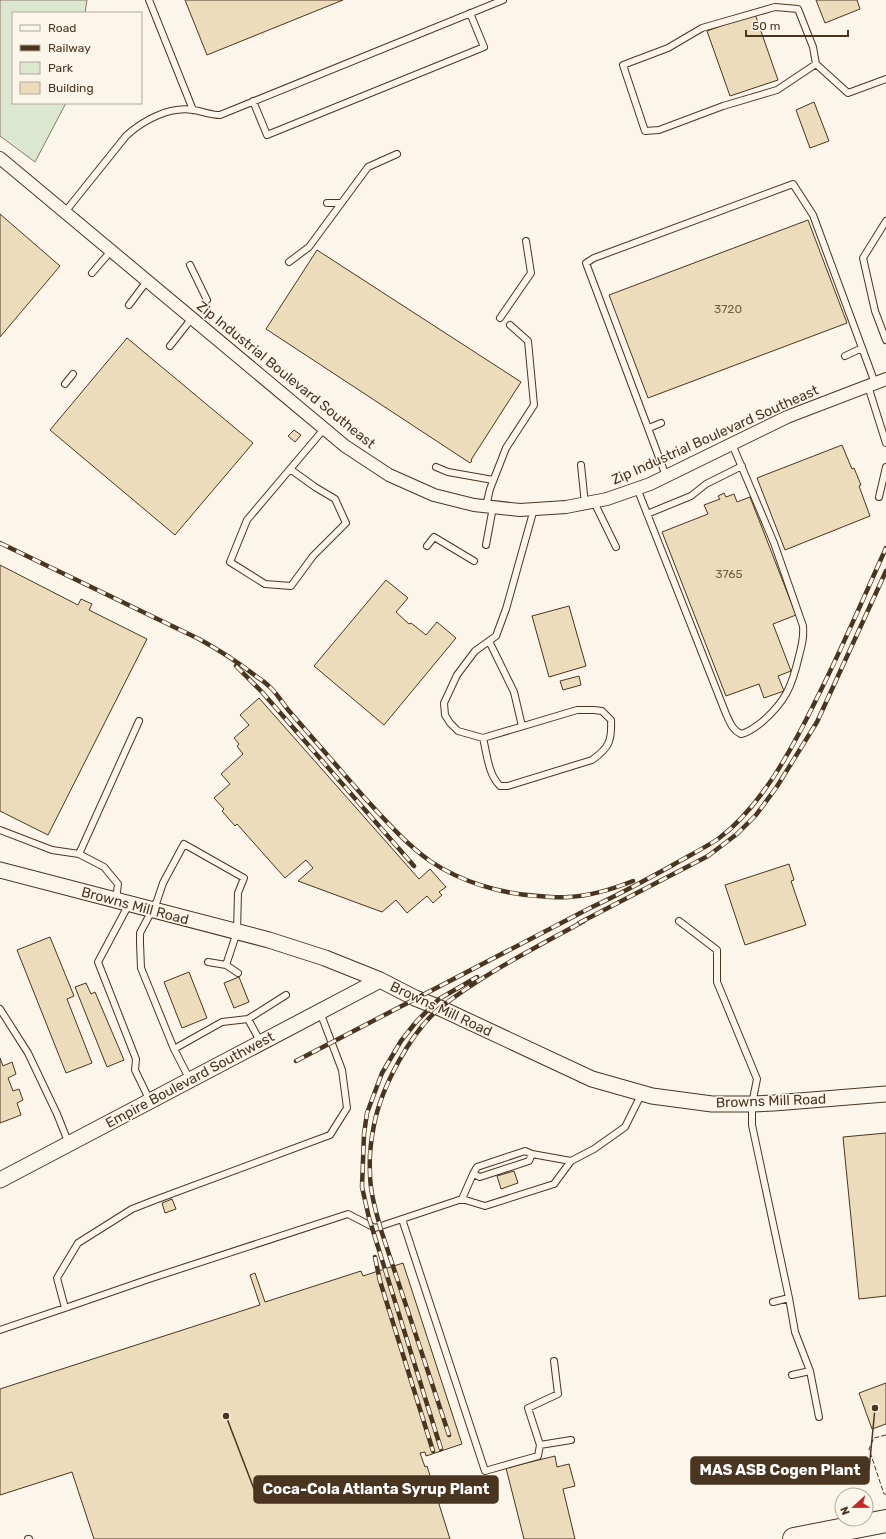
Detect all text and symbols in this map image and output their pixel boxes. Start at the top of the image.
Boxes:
legend [12,12,142,104]
scale bar [746,12,848,38]
text: 50 m [752,19,780,33]
text: Road [48,21,76,35]
text: Railway [48,41,91,55]
text: Park [48,61,74,75]
text: Building [48,81,94,95]
street label: Zip Industrial Boulevard Southeast [193,298,379,453]
house number: 3720 [714,302,742,316]
street label: Zip Industrial Boulevard Southeast [609,381,822,488]
house number: 3765 [715,567,743,581]
street label: Browns Mill Road [79,883,191,929]
street label: Browns Mill Road [387,978,495,1040]
street label: Empire Boulevard Southwest [103,1028,278,1132]
street label: Browns Mill Road [715,1091,827,1111]
callout: MAS ASB Cogen Plant [691,1457,869,1484]
text: MAS ASB Cogen Plant [700,1461,860,1479]
callout: Coca-Cola Atlanta Syrup Plant [254,1476,498,1503]
text: Coca-Cola Atlanta Syrup Plant [263,1480,490,1498]
north arrow [834,1487,874,1527]
text: N [838,1504,853,1517]

